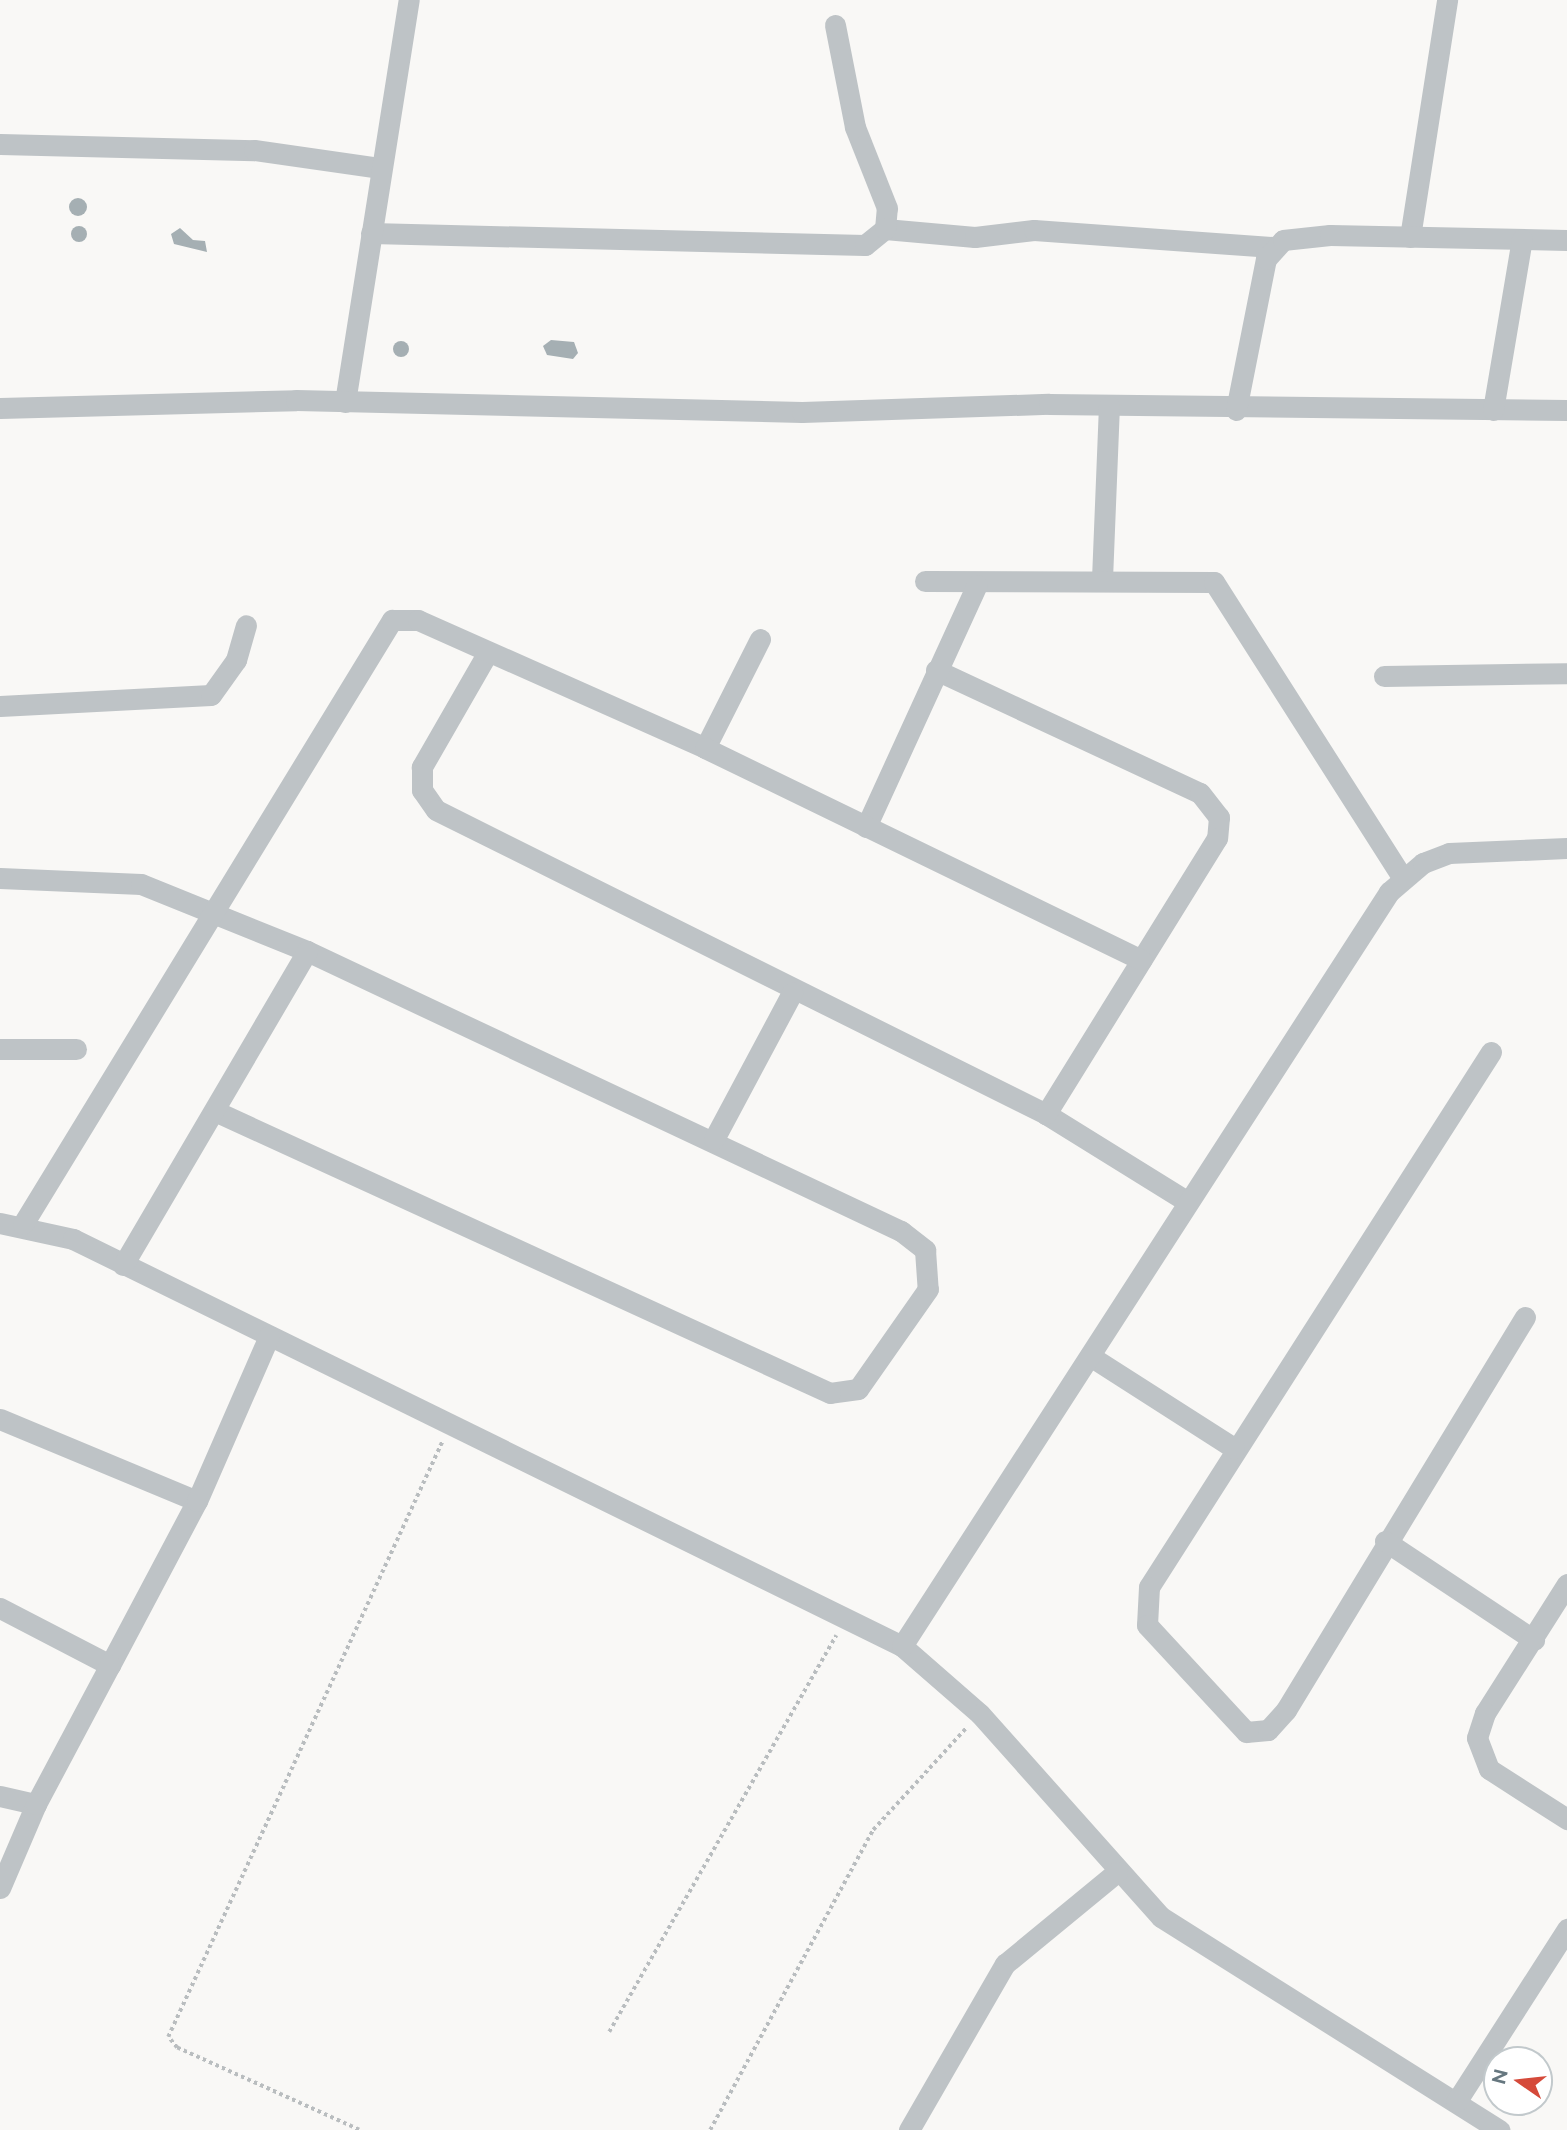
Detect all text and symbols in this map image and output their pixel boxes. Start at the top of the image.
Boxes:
north arrow [1483,2046,1553,2116]
text: N [1487,2067,1512,2086]

